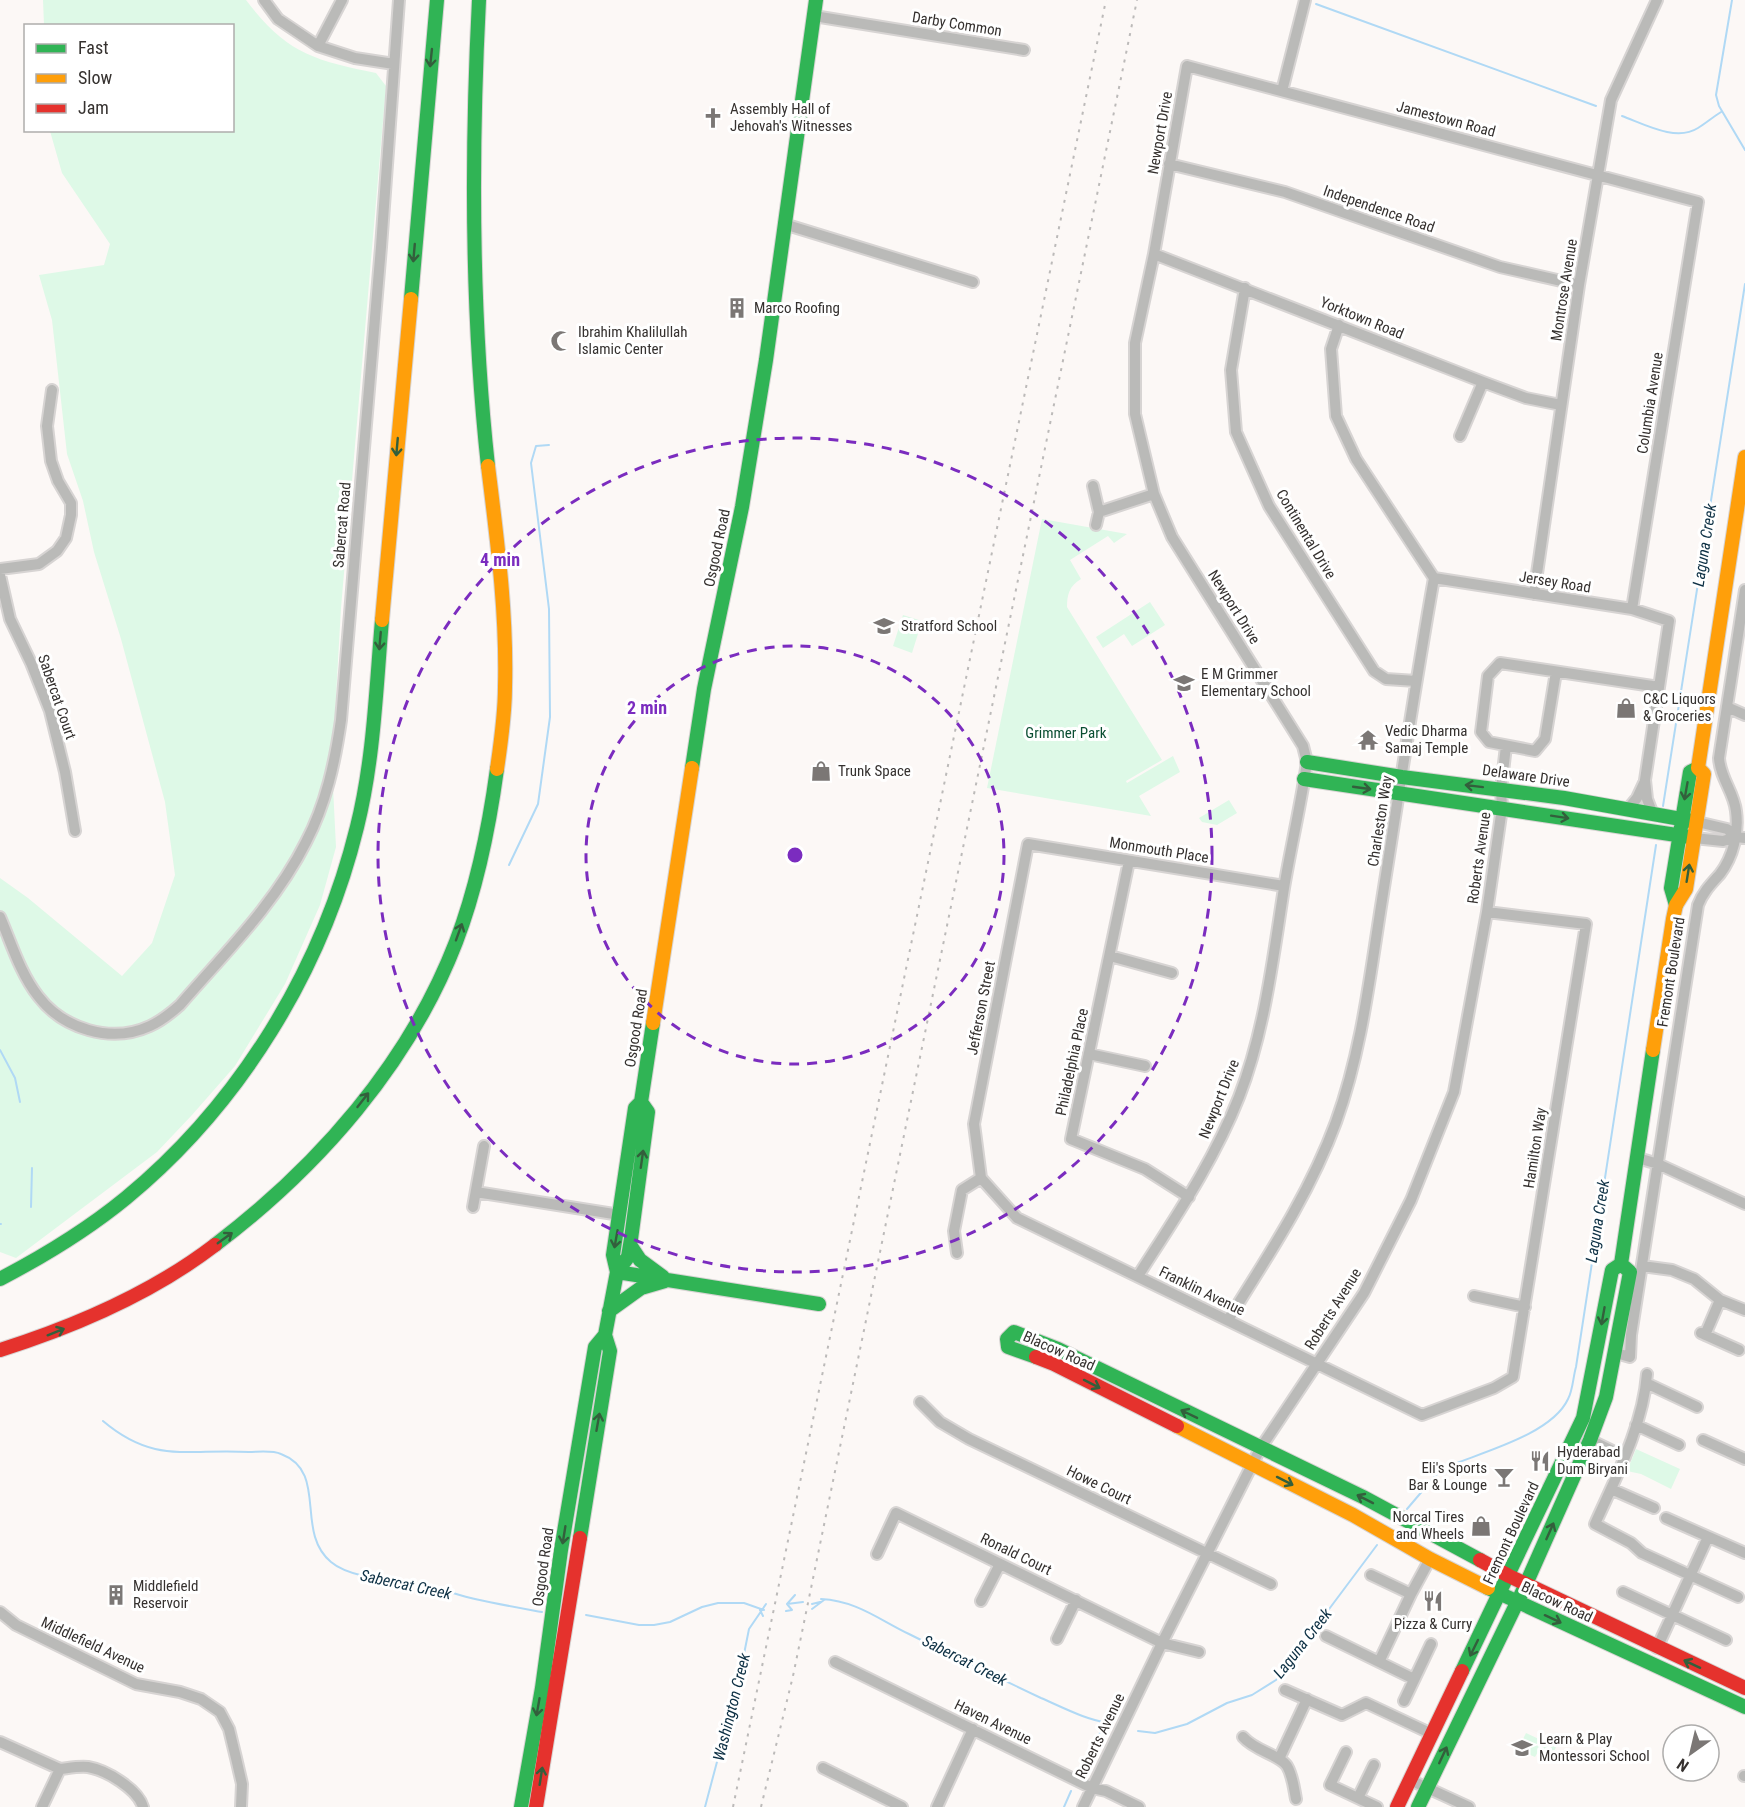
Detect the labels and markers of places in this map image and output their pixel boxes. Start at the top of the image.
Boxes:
place label: Assembly Hall of Jehovah's Witnesses [730,100,853,135]
church icon: Assembly Hall of Jehovah's Witnesses [701,106,725,130]
building icon: Marco Roofing [725,296,749,320]
place label: Marco Roofing [754,299,840,317]
place label: Ibrahim Khalilullah Islamic Center [578,323,688,358]
mosque icon: Ibrahim Khalilullah Islamic Center [549,329,573,353]
school or university icon: Stratford School [872,614,896,638]
place label: Stratford School [901,617,997,635]
place label: E M Grimmer Elementary School [1201,665,1311,700]
school or university icon: E M Grimmer Elementary School [1172,671,1196,695]
place label: C&C Liquors & Groceries [1643,690,1716,725]
shop icon: C&C Liquors & Groceries [1614,696,1638,720]
place label: Vedic Dharma Samaj Temple [1385,722,1468,757]
temple icon: Vedic Dharma Samaj Temple [1356,728,1380,752]
shop icon: Trunk Space [809,759,833,783]
place label: Trunk Space [838,762,911,780]
centre of rings [785,845,805,865]
place label: Hyderabad Dum Biryani [1557,1443,1628,1478]
restaurant icon: Hyderabad Dum Biryani [1528,1449,1552,1473]
place label: Eli's Sports Bar & Lounge [1408,1459,1487,1494]
bar icon: Eli's Sports Bar & Lounge [1492,1465,1516,1489]
place label: Norcal Tires and Wheels [1392,1508,1464,1543]
shop icon: Norcal Tires and Wheels [1469,1514,1493,1538]
place label: Middlefield Reservoir [133,1577,198,1612]
building icon: Middlefield Reservoir [104,1583,128,1607]
restaurant icon: Pizza & Curry [1421,1589,1445,1613]
place label: Pizza & Curry [1394,1615,1472,1633]
place label: Learn & Play Montessori School [1539,1730,1650,1765]
school or university icon: Learn & Play Montessori School [1510,1736,1534,1760]

